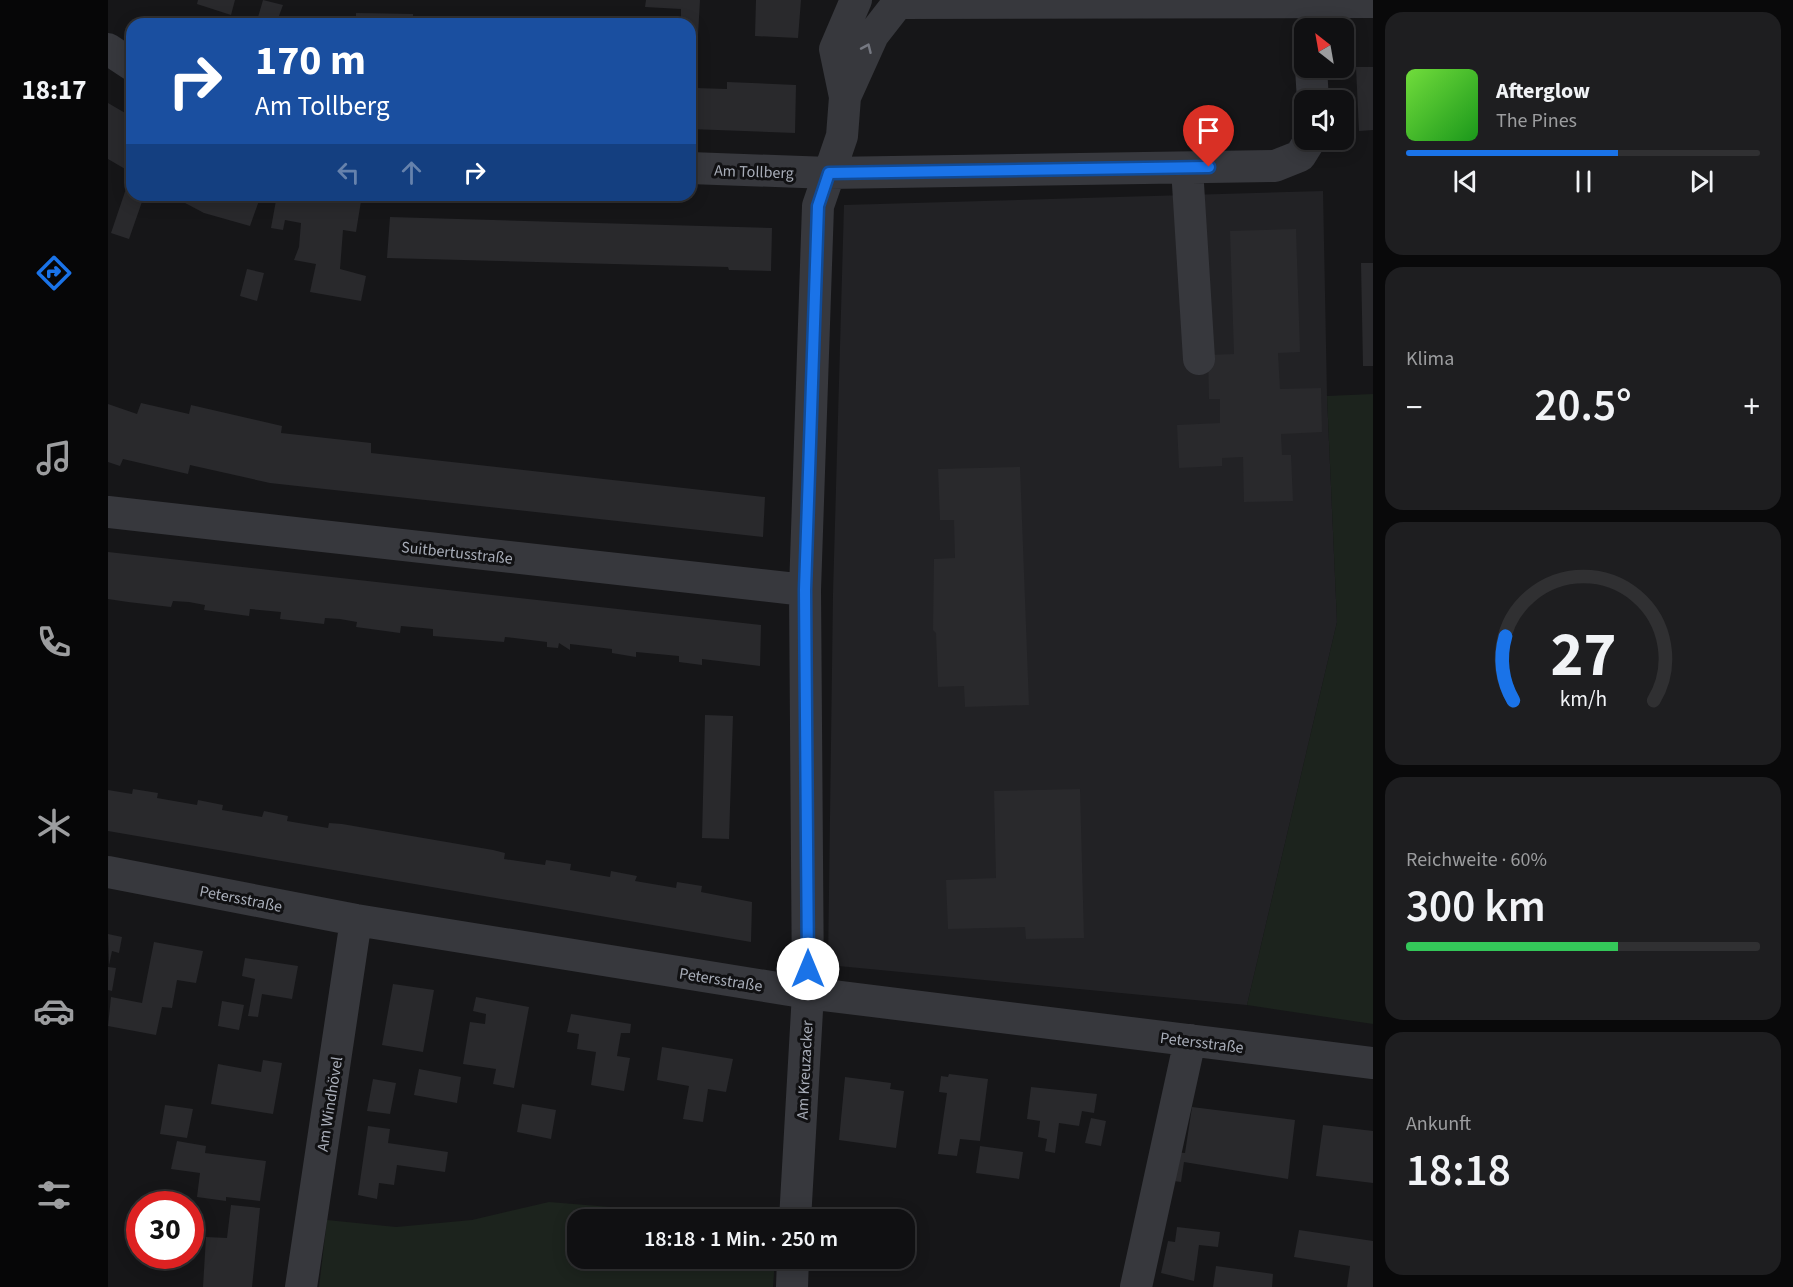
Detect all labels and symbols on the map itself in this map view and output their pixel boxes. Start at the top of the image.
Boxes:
north arrow [1294,18,1354,78]
one-way arrow [860,43,872,54]
pin [1183,105,1234,167]
street label: Am Tollberg [714,160,794,184]
street label: Suitbertusstraße [400,536,514,570]
street label: Petersstraße [197,880,284,918]
position arrow [776,937,840,1001]
street label: Petersstraße [678,963,764,997]
street label: Am Kreuzacker [791,1019,819,1120]
street label: Petersstraße [1159,1027,1245,1059]
street label: Am Windhövel [312,1055,348,1153]
speed limit sign: 30 [126,1191,204,1269]

